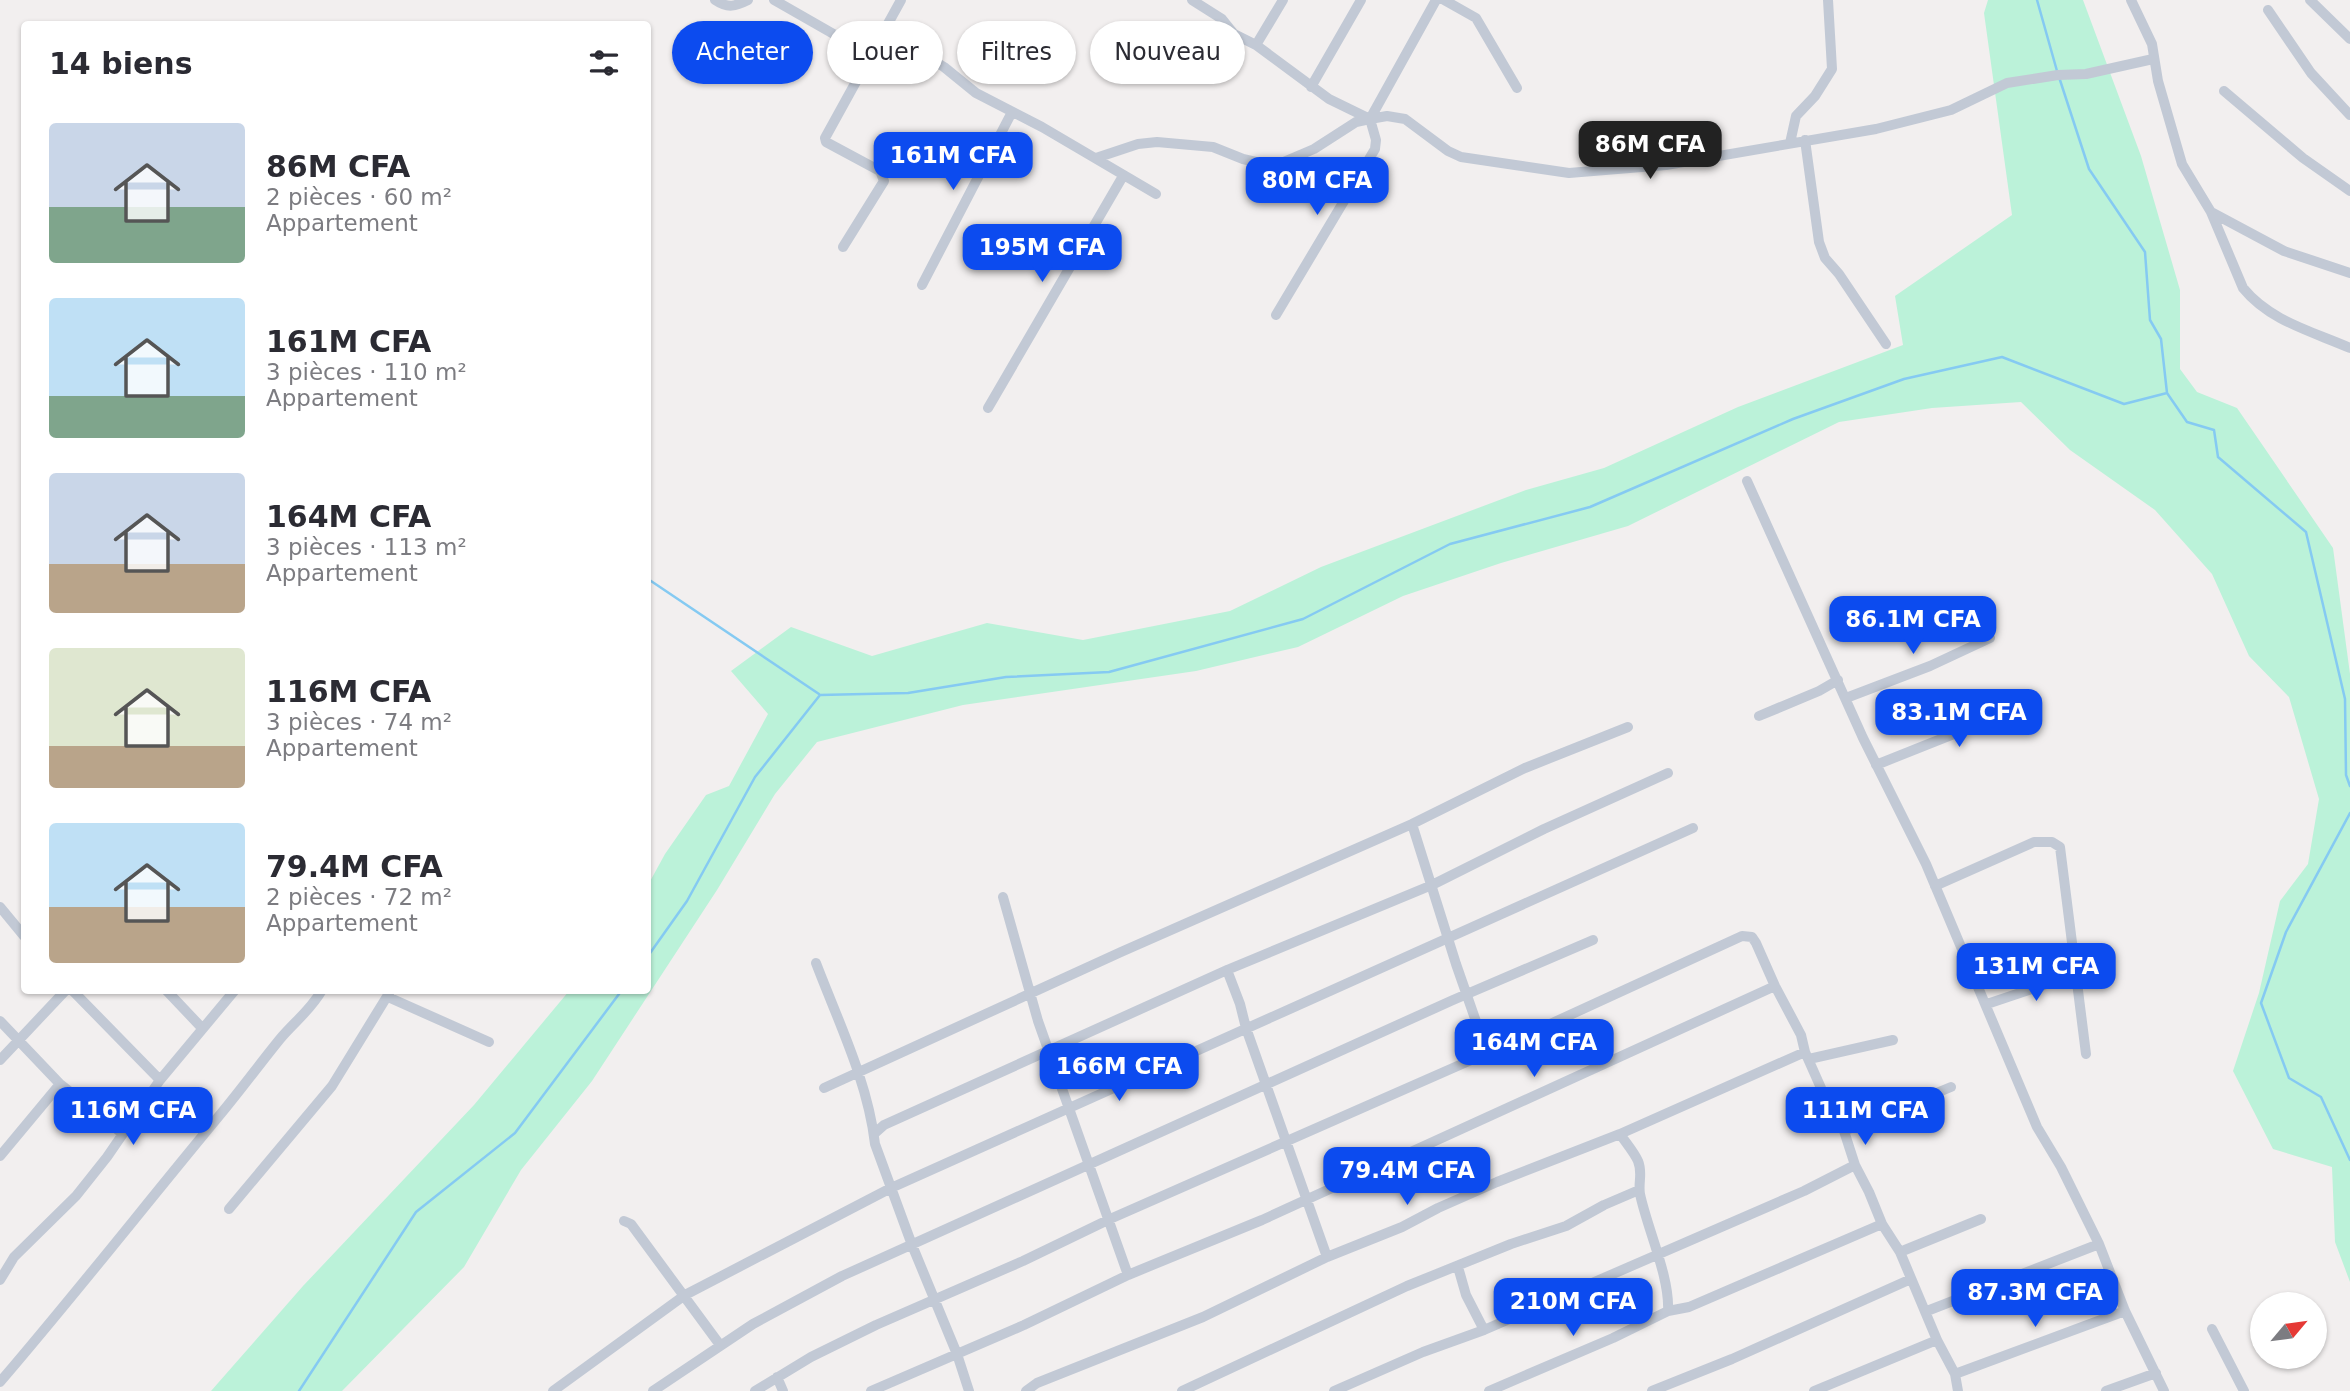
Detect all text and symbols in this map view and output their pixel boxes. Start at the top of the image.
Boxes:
chip: Acheter [672,21,813,84]
chip: Louer [827,21,943,84]
chip: Filtres [957,21,1076,84]
chip: Nouveau [1090,21,1245,84]
icon: filters [585,44,623,82]
text: 14 biens [49,46,193,81]
pin: 86M CFA [1585,122,1715,181]
text: 86M CFA [1595,131,1705,157]
pin: 161M CFA [881,132,1025,192]
text: 161M CFA [890,142,1016,168]
text: 86M CFA [266,149,410,184]
icon: home [105,151,189,235]
pin: 80M CFA [1252,158,1382,217]
text: 80M CFA [1262,167,1372,193]
text: 2 pièces · 60 m² [266,184,452,210]
text: Appartement [266,210,418,236]
pin: 195M CFA [970,224,1114,284]
text: 195M CFA [979,234,1105,260]
text: 161M CFA [266,324,431,359]
icon: home [105,326,189,410]
text: 3 pièces · 110 m² [266,359,467,385]
text: Appartement [266,385,418,411]
text: 164M CFA [266,499,431,534]
icon: home [105,501,189,585]
text: 3 pièces · 113 m² [266,534,467,560]
text: Appartement [266,560,418,586]
pin: 86.1M CFA [1833,596,1993,656]
text: 86.1M CFA [1845,606,1981,632]
text: 116M CFA [266,674,431,709]
icon: home [105,676,189,760]
pin: 83.1M CFA [1879,690,2039,749]
text: 83.1M CFA [1891,699,2027,725]
text: 3 pièces · 74 m² [266,709,452,735]
text: Appartement [266,735,418,761]
text: 79.4M CFA [266,849,443,884]
icon: home [105,851,189,935]
text: 2 pièces · 72 m² [266,884,452,910]
text: Appartement [266,910,418,936]
pin: 131M CFA [1964,944,2108,1003]
text: 131M CFA [1973,953,2099,979]
pin: 164M CFA [1462,1020,1606,1079]
text: 164M CFA [1471,1029,1597,1055]
pin: 166M CFA [1047,1044,1191,1103]
text: 166M CFA [1056,1053,1182,1079]
pin: 116M CFA [61,1088,205,1147]
pin: 111M CFA [1793,1088,1937,1147]
text: 116M CFA [70,1097,196,1123]
text: 111M CFA [1802,1097,1928,1123]
pin: 79.4M CFA [1327,1148,1487,1207]
text: 79.4M CFA [1339,1157,1475,1183]
pin: 87.3M CFA [1955,1270,2115,1329]
pin: 210M CFA [1501,1278,1645,1338]
text: 87.3M CFA [1967,1279,2103,1305]
text: 210M CFA [1510,1288,1636,1314]
north arrow [2250,1292,2328,1368]
map controls [2250,1292,2327,1369]

